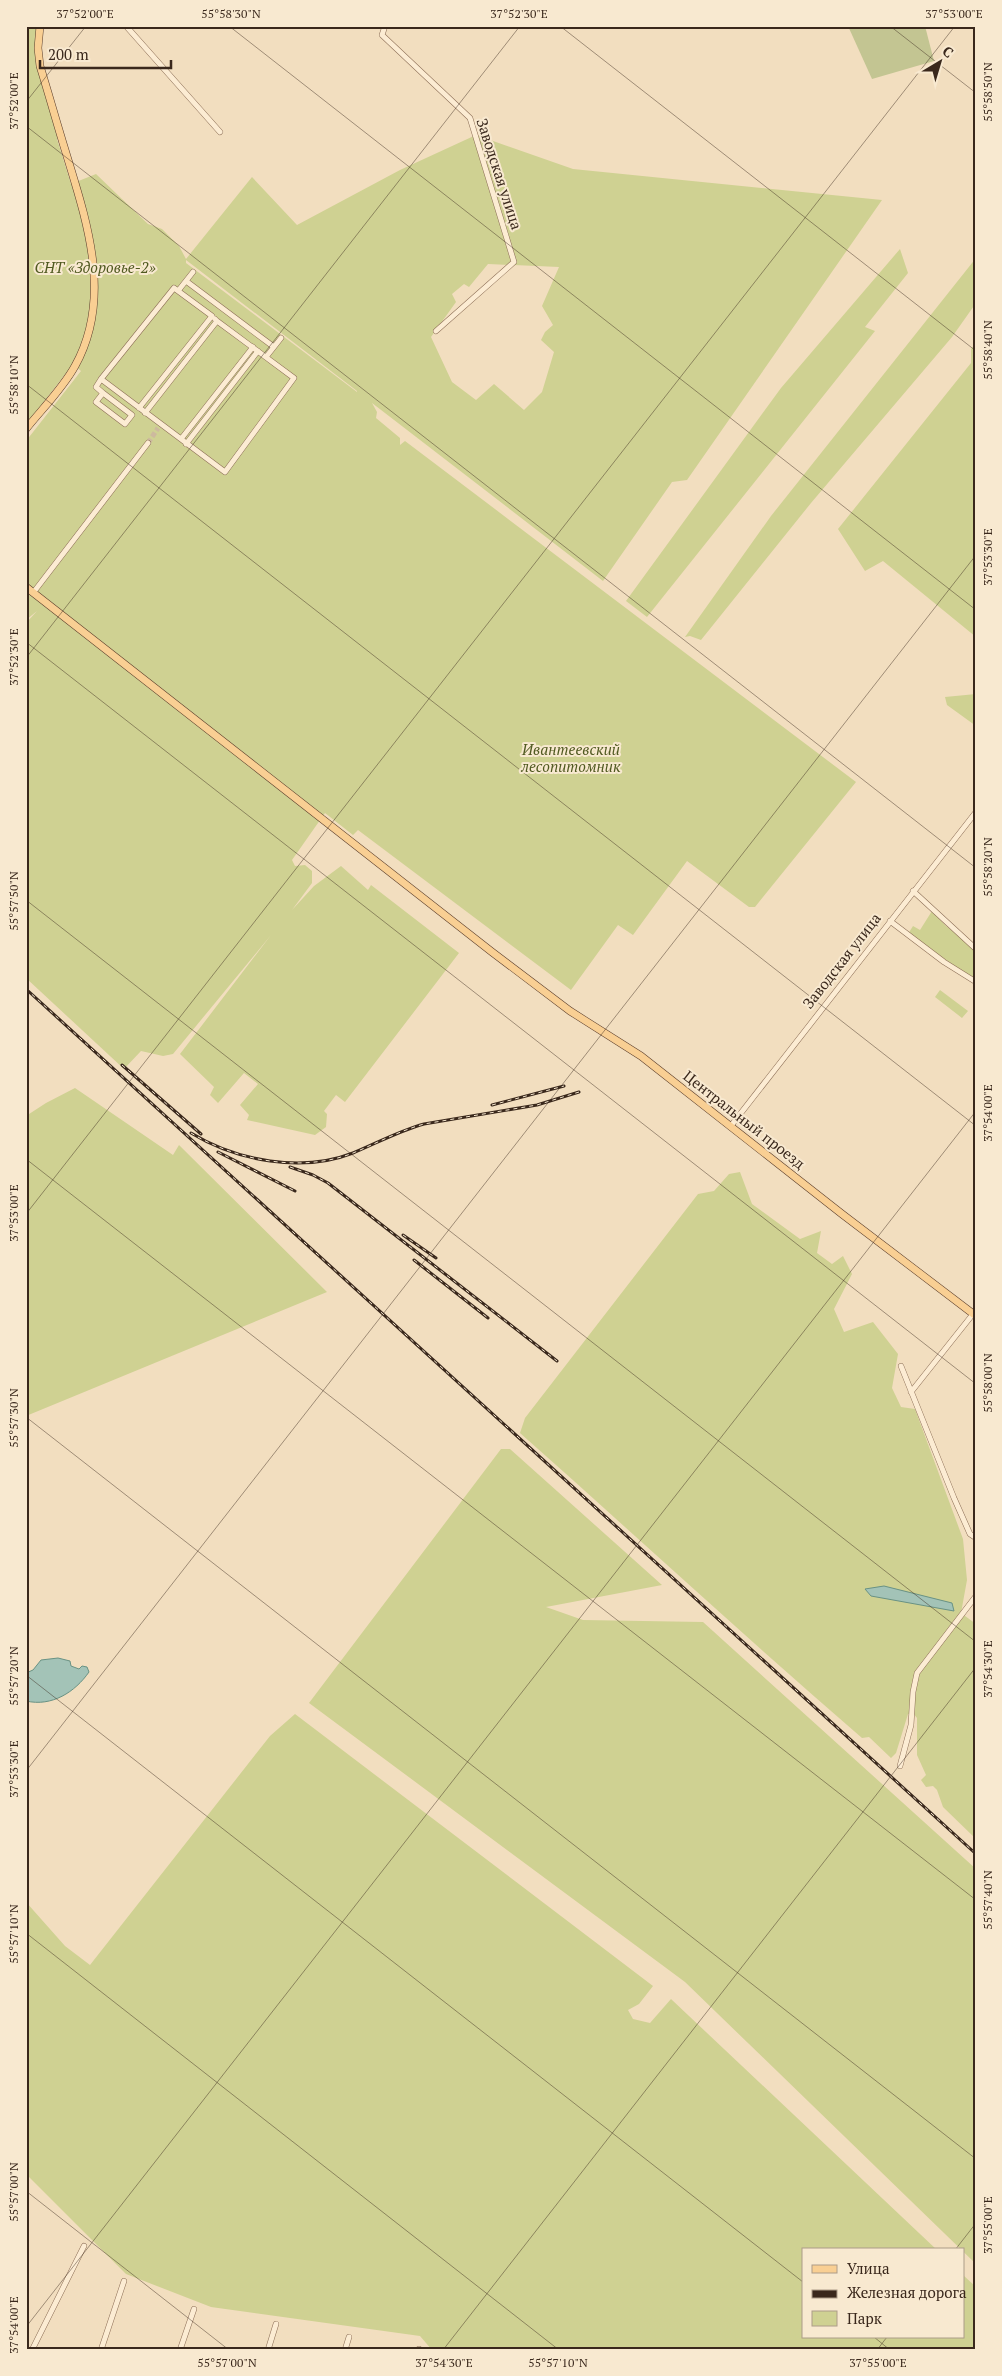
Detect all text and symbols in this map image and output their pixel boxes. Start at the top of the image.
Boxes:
text: 37°52'00"E [56,6,114,21]
text: 55°58'30"N [201,6,261,21]
text: 37°52'30"E [490,6,548,21]
text: 37°53'00"E [925,6,983,21]
scale bar [40,38,171,70]
north arrow [914,38,964,88]
text: С [939,41,958,62]
text: 200 m [48,44,89,64]
text: 55°58'50"N [980,62,995,122]
text: 37°52'00"E [6,72,21,130]
street label: Заводская улица [473,115,528,232]
park label: СНТ «Здоровье-2» [34,257,156,277]
text: 55°58'40"N [980,320,995,380]
text: 55°58'10"N [6,355,21,415]
text: 37°53'30"E [980,528,995,586]
text: 37°52'30"E [6,628,21,686]
park label: Ивантеевский лесопитомник [520,739,621,776]
text: 55°58'20"N [980,837,995,897]
text: 55°57'50"N [6,871,21,931]
street label: Заводская улица [798,908,885,1012]
street label: Центральный проезд [680,1065,810,1173]
text: 37°54'00"E [980,1084,995,1142]
text: 37°53'00"E [6,1184,21,1242]
text: 55°58'00"N [980,1353,995,1413]
text: 55°57'30"N [6,1388,21,1448]
text: 37°54'30"E [980,1640,995,1698]
text: 55°57'20"N [6,1646,21,1706]
text: 37°53'30"E [6,1740,21,1798]
text: 55°57'40"N [980,1870,995,1930]
text: 55°57'10"N [6,1904,21,1964]
text: 55°57'00"N [6,2162,21,2222]
text: 37°55'00"E [980,2196,995,2254]
legend [802,2248,964,2338]
text: Улица [847,2258,890,2278]
text: Железная дорога [847,2282,967,2302]
text: 37°54'00"E [6,2296,21,2354]
text: Парк [847,2308,883,2328]
text: 55°57'00"N [197,2355,257,2370]
text: 37°54'30"E [415,2355,473,2370]
text: 55°57'10"N [528,2355,588,2370]
text: 37°55'00"E [849,2355,907,2370]

